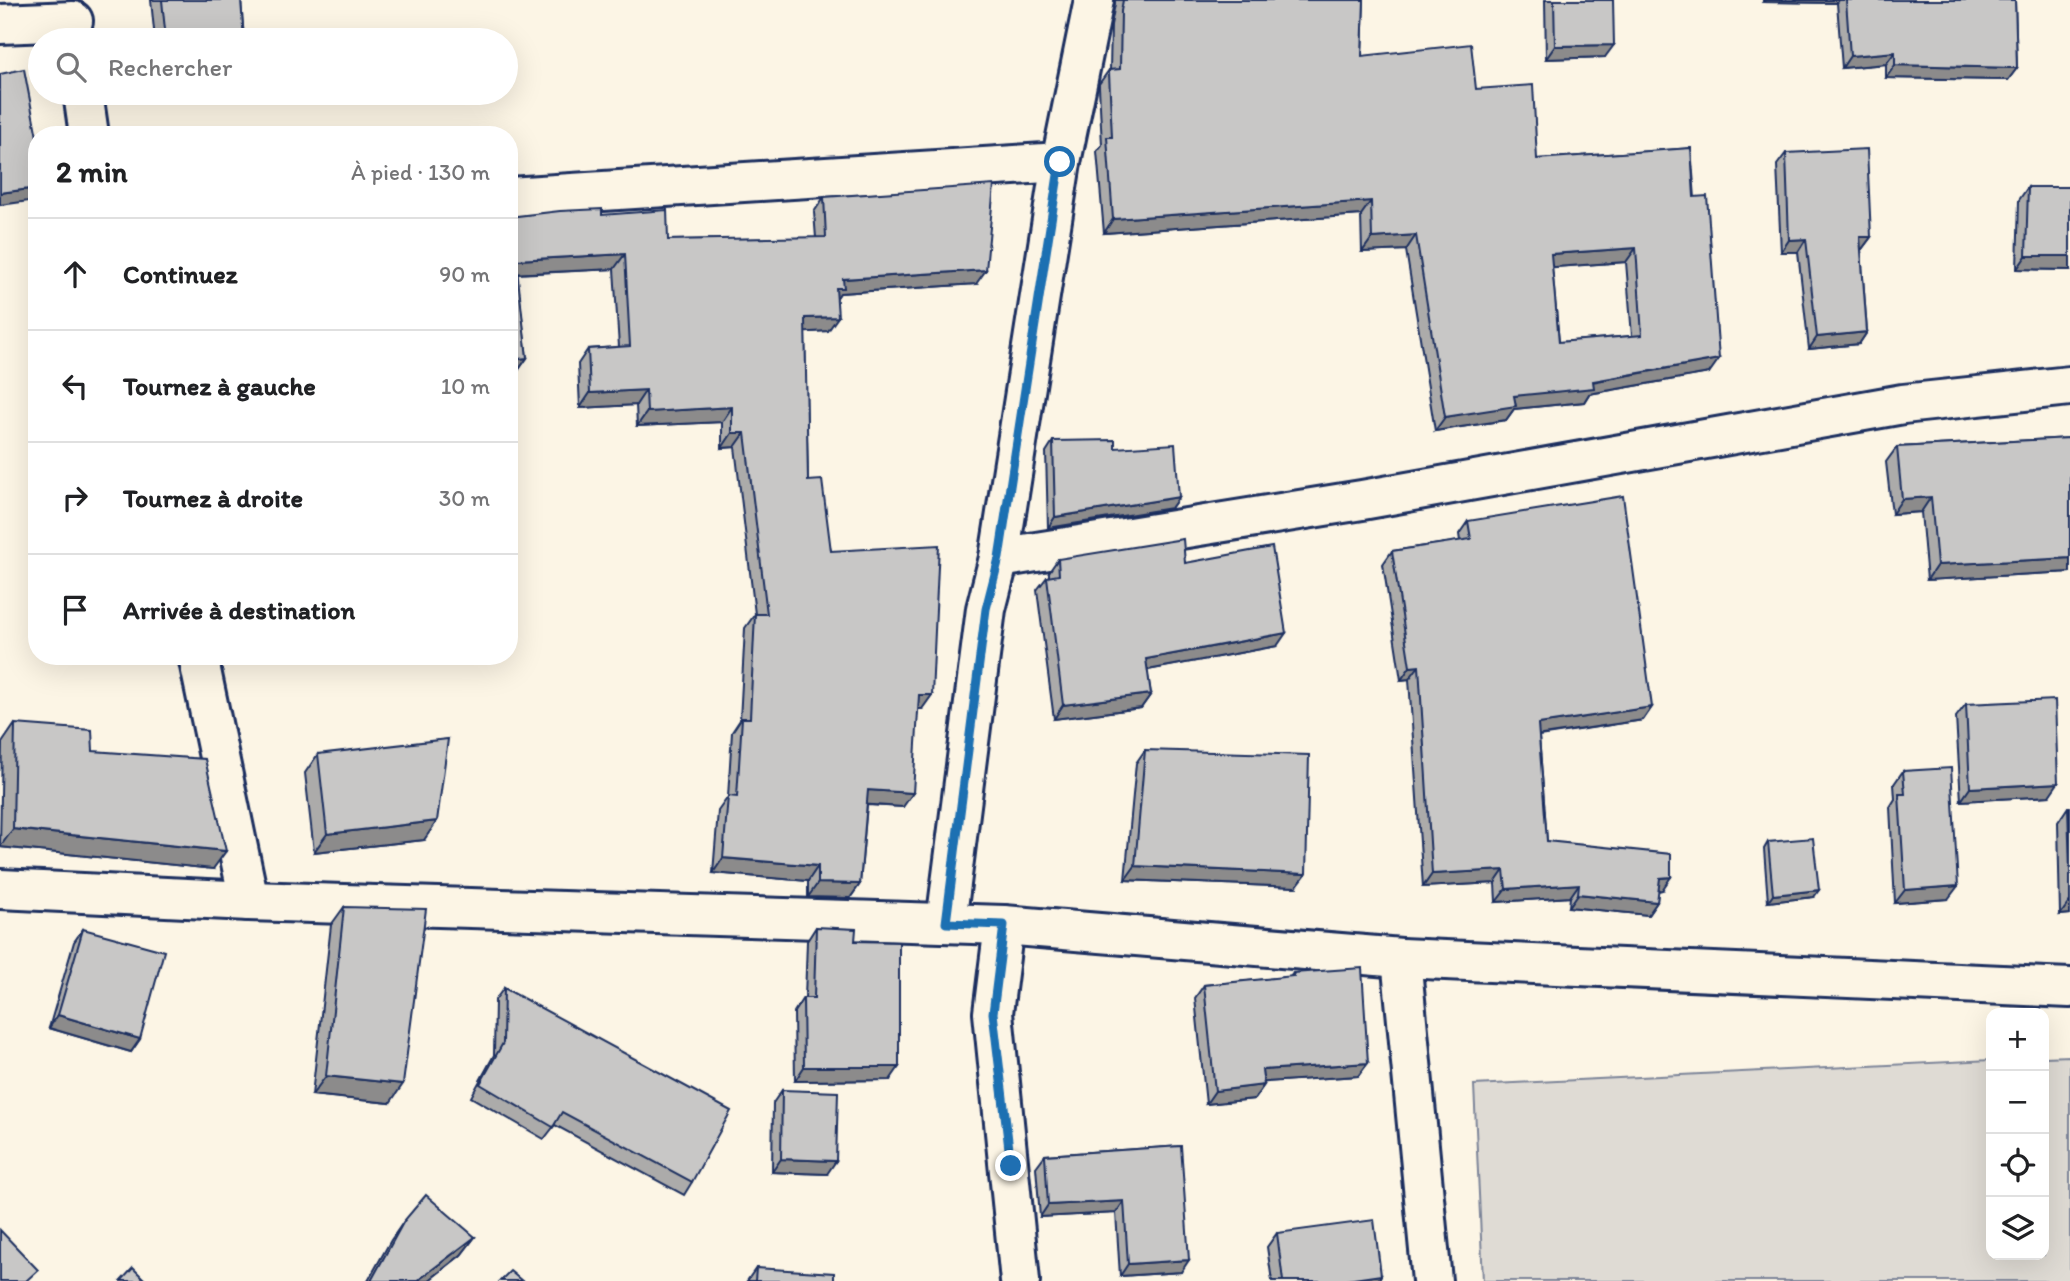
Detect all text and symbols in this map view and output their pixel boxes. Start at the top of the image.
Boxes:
search box [28,28,518,105]
icon: search [52,48,90,86]
text: Rechercher [108,51,232,83]
route start [1044,146,1075,177]
text: 2 min [56,153,127,190]
text: À pied · 130 m [351,158,490,186]
icon: ahead [56,255,94,293]
text: Continuez [123,258,238,290]
text: 90 m [439,260,490,288]
icon: left [56,367,94,405]
text: Tournez à gauche [123,370,316,402]
text: 10 m [441,372,490,400]
icon: right [56,479,94,517]
text: Tournez à droite [123,482,303,514]
text: 30 m [439,484,490,512]
icon: arrive [56,591,94,629]
text: Arrivée à destination [123,594,355,626]
map controls [1986,1008,2049,1260]
button: + [1986,1008,2049,1071]
button: − [1986,1071,2049,1134]
button: locate [1986,1134,2049,1197]
route end [995,1150,1026,1181]
button: layers [1986,1197,2049,1260]

